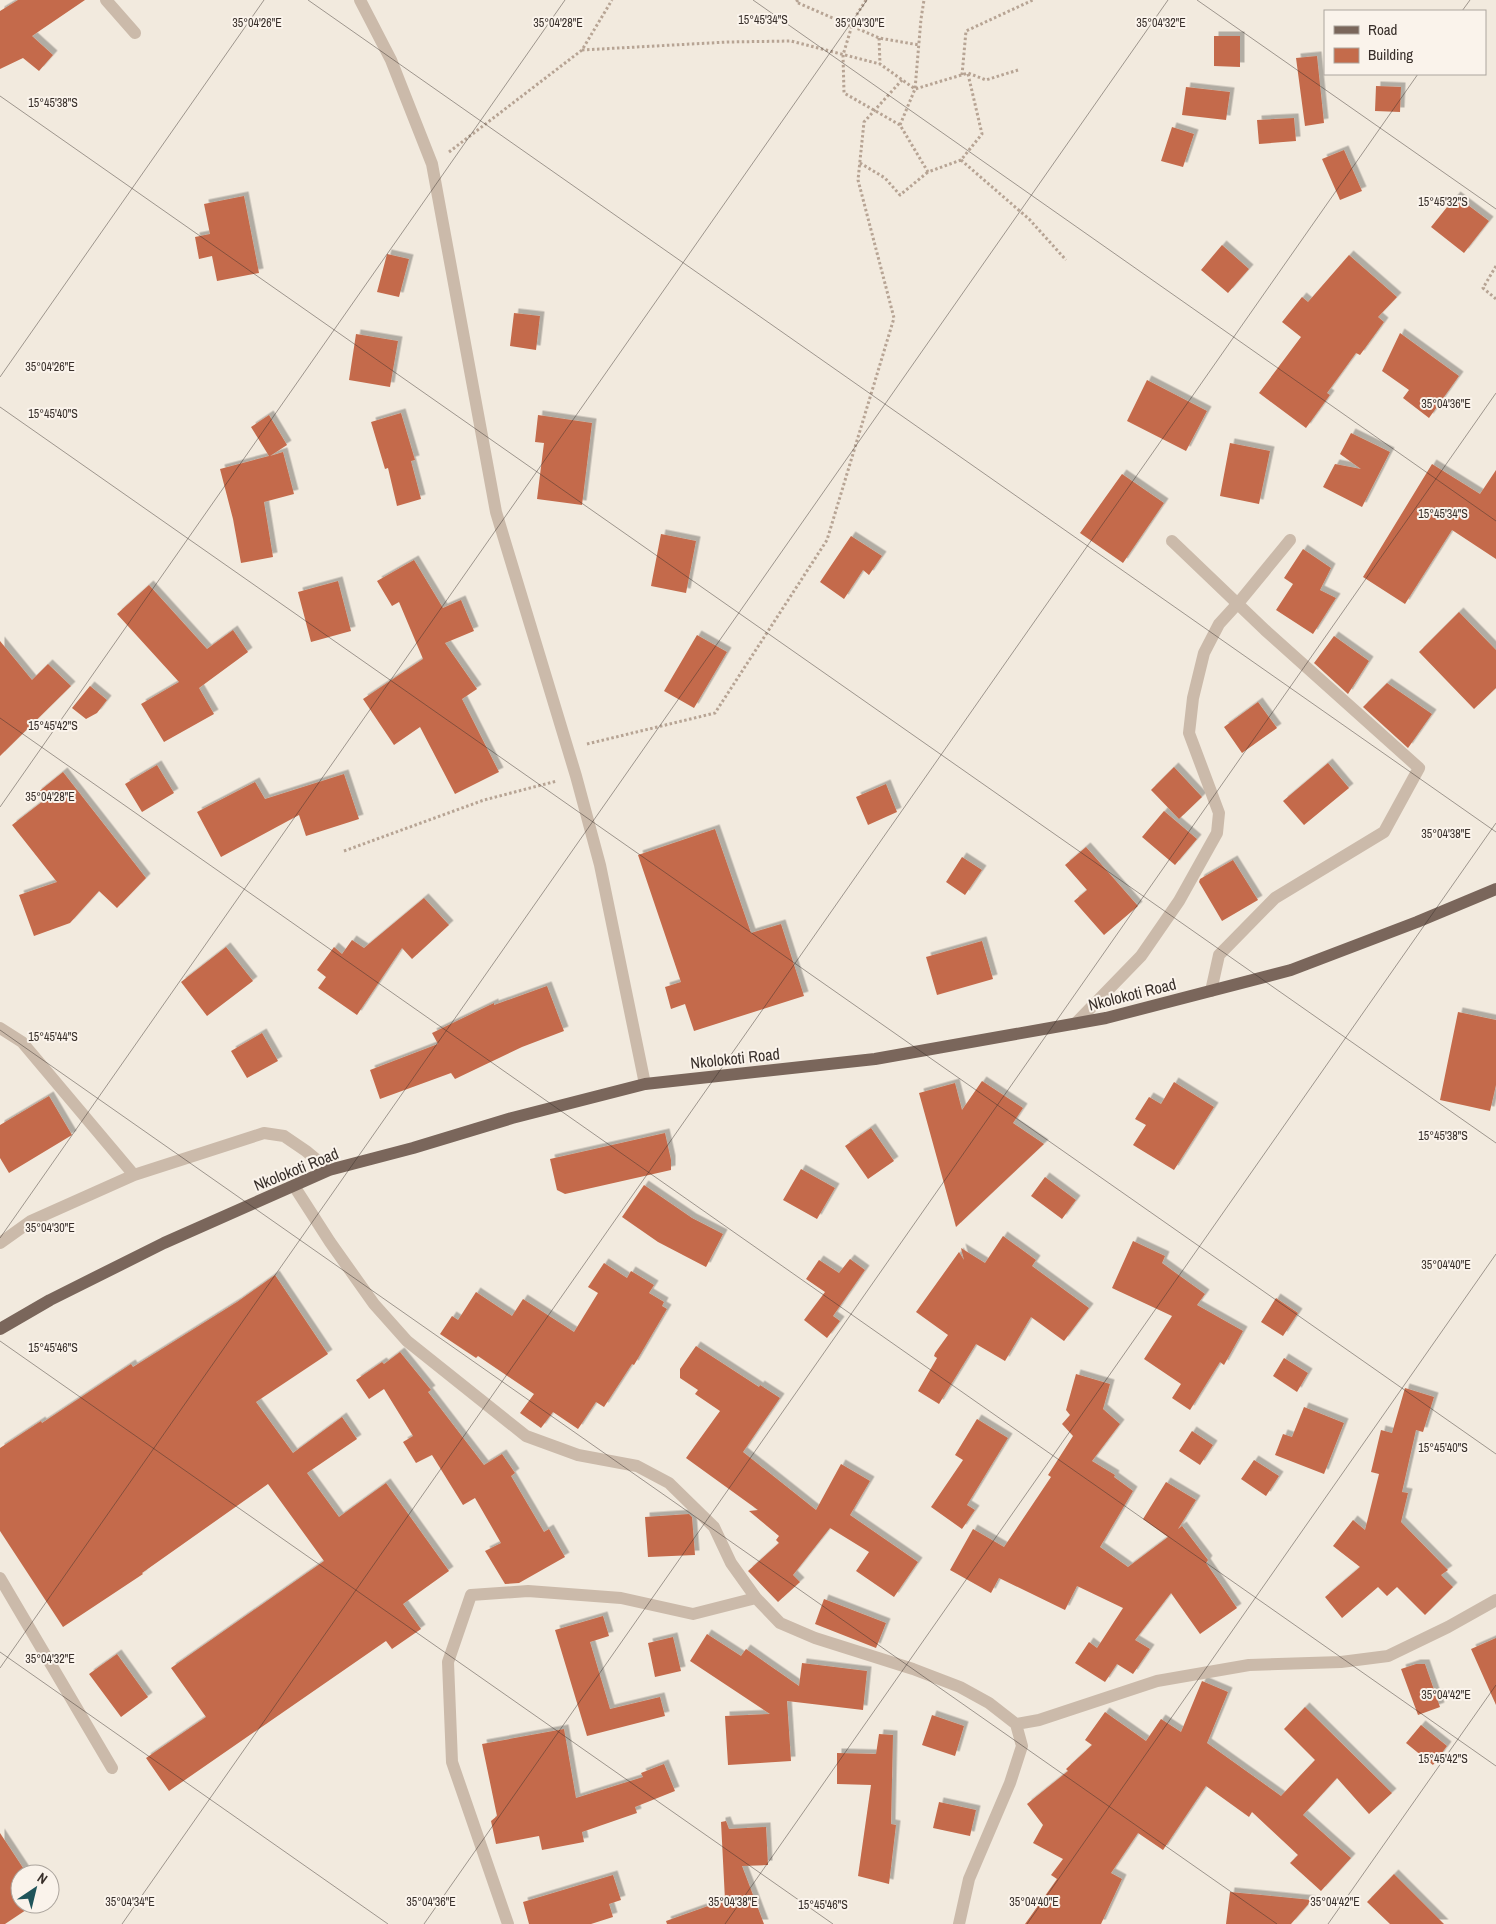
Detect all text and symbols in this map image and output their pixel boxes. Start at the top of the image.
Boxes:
legend [1324,10,1486,75]
text: 15°45'34"S [738,12,788,28]
text: 35°04'26"E [232,15,282,31]
text: 35°04'28"E [533,15,583,31]
text: 35°04'30"E [835,15,885,31]
text: 35°04'32"E [1136,15,1186,31]
text: Road [1368,19,1397,40]
text: Building [1368,44,1413,65]
text: 15°45'38"S [28,95,78,111]
text: 15°45'32"S [1418,194,1468,210]
text: 35°04'26"E [25,359,75,375]
text: 35°04'36"E [1421,396,1471,412]
text: 15°45'40"S [28,406,78,422]
text: 15°45'34"S [1418,506,1468,522]
text: 15°45'42"S [28,718,78,734]
text: 35°04'28"E [25,789,75,805]
text: 35°04'38"E [1421,826,1471,842]
street label: Nkolokoti Road [1086,972,1178,1016]
text: 15°45'44"S [28,1029,78,1045]
street label: Nkolokoti Road [689,1042,781,1074]
text: 15°45'38"S [1418,1128,1468,1144]
street label: Nkolokoti Road [250,1142,342,1196]
text: 35°04'30"E [25,1220,75,1236]
text: 35°04'40"E [1421,1257,1471,1273]
text: 15°45'46"S [28,1340,78,1356]
text: 15°45'40"S [1418,1440,1468,1456]
text: 35°04'32"E [25,1651,75,1667]
text: 35°04'42"E [1421,1687,1471,1703]
text: 15°45'42"S [1418,1751,1468,1767]
north arrow [10,1864,60,1914]
text: N [34,1869,51,1888]
text: 35°04'34"E [105,1894,155,1910]
text: 35°04'36"E [406,1894,456,1910]
text: 35°04'38"E [708,1894,758,1910]
text: 35°04'40"E [1009,1894,1059,1910]
text: 35°04'42"E [1310,1894,1360,1910]
text: 15°45'46"S [798,1897,848,1913]

